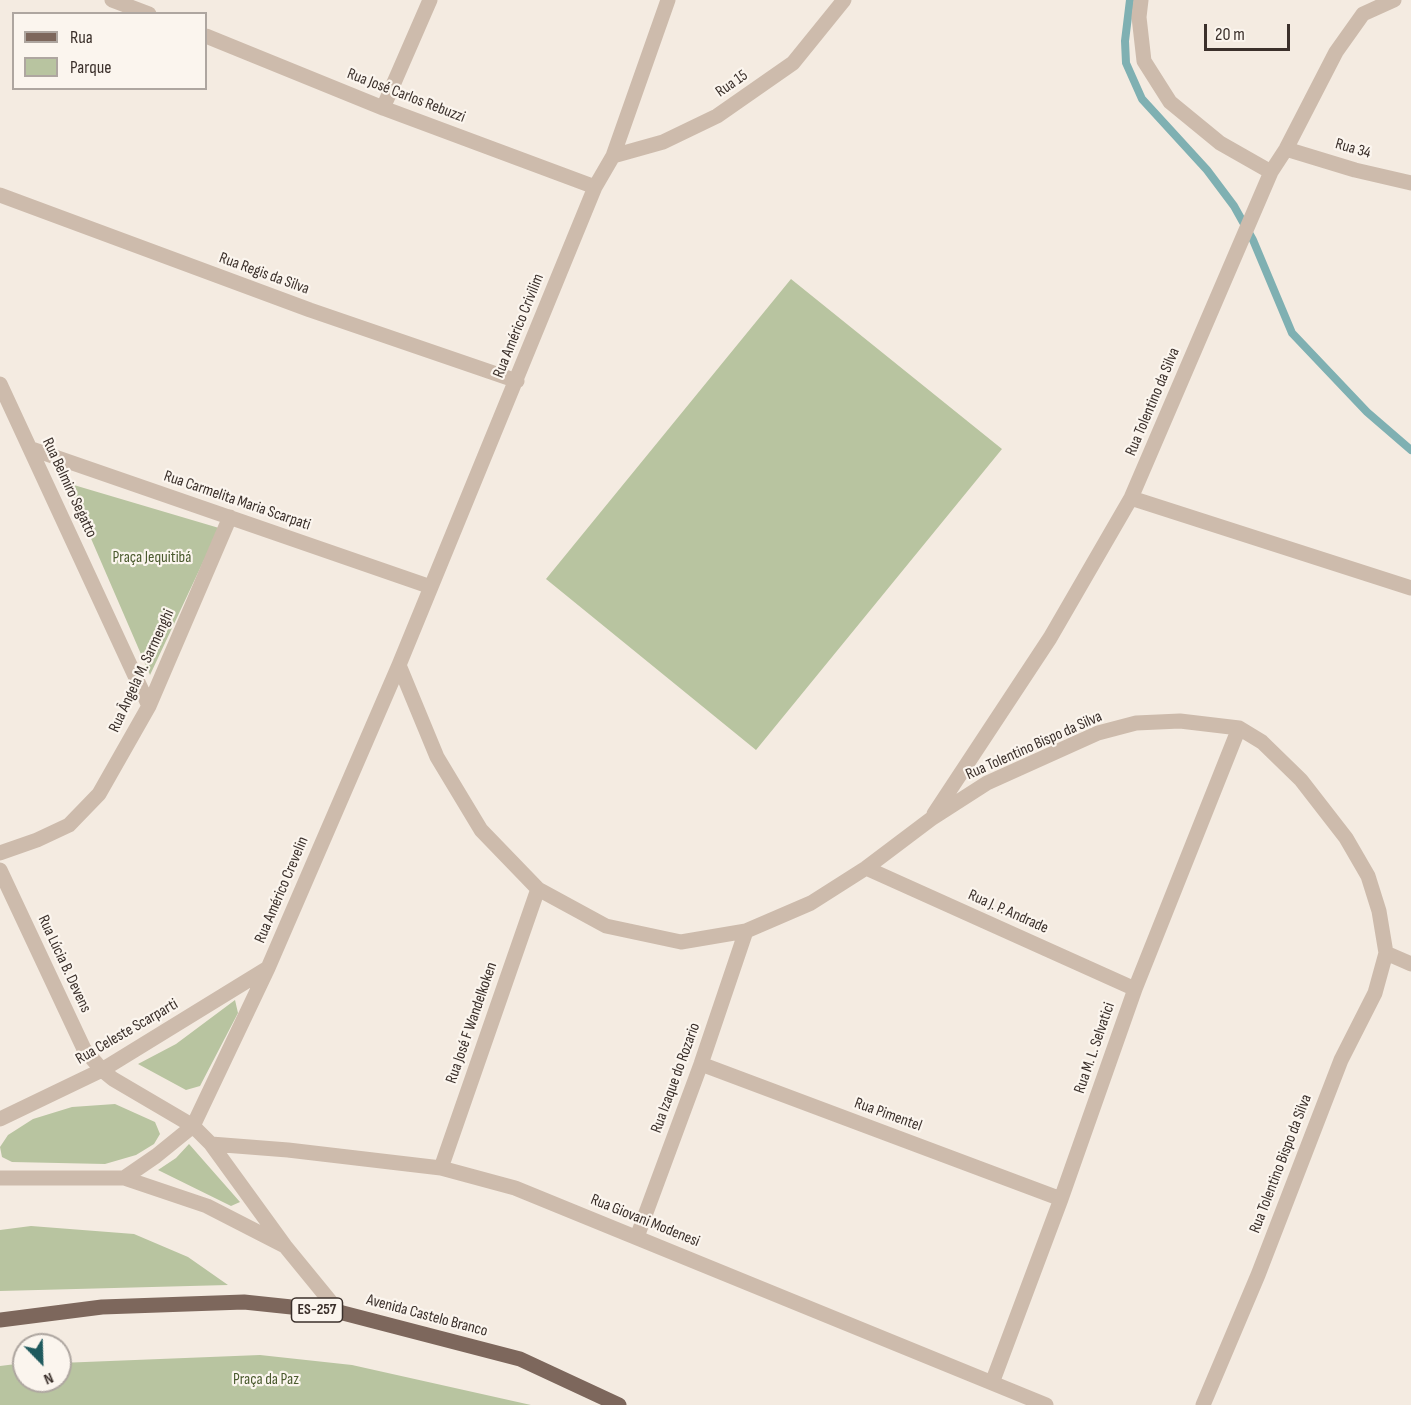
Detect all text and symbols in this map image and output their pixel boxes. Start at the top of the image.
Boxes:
legend [12,12,207,90]
scale bar [1207,12,1292,50]
text: 20 m [1215,24,1245,45]
text: Rua [70,27,93,48]
text: Parque [70,57,111,78]
street label: Rua José Carlos Rebuzzi [344,65,468,127]
street label: Rua 15 [712,66,752,102]
street label: Rua 34 [1333,135,1373,163]
street label: Rua Regis da Silva [216,249,312,299]
street label: Rua Américo Crivilim [489,271,549,381]
street label: Rua Tolentino da Silva [1122,345,1184,459]
street label: Rua Belmiro Segatto [37,435,101,541]
street label: Rua Carmelita Maria Scarpati [161,467,313,535]
park label: Praça Jequitibá [113,548,191,568]
street label: Rua Ângela M. Sarmenghi [105,606,179,736]
street label: Rua Tolentino Bispo da Silva [963,707,1105,785]
street label: Rua Américo Crevelin [251,834,313,946]
street label: Rua J. P. Andrade [965,886,1051,938]
street label: Rua Lúcia B. Devens [33,912,95,1016]
street label: Rua José F Wandelkoken [442,960,502,1086]
street label: Rua Celeste Scarparti [72,995,182,1069]
street label: Rua M. L. Selvatici [1070,1000,1120,1096]
street label: Rua Izaque do Rozario [647,1020,705,1136]
street label: Rua Tolentino Bispo da Silva [1246,1092,1316,1236]
street label: Rua Pimentel [852,1094,924,1136]
street label: Rua Giovani Modenesi [588,1190,702,1252]
street label: Avenida Castelo Branco [364,1291,490,1341]
road number: ES-257 [292,1298,342,1322]
north arrow [12,1333,72,1393]
text: N [41,1368,56,1389]
park label: Praça da Paz [233,1370,299,1390]

